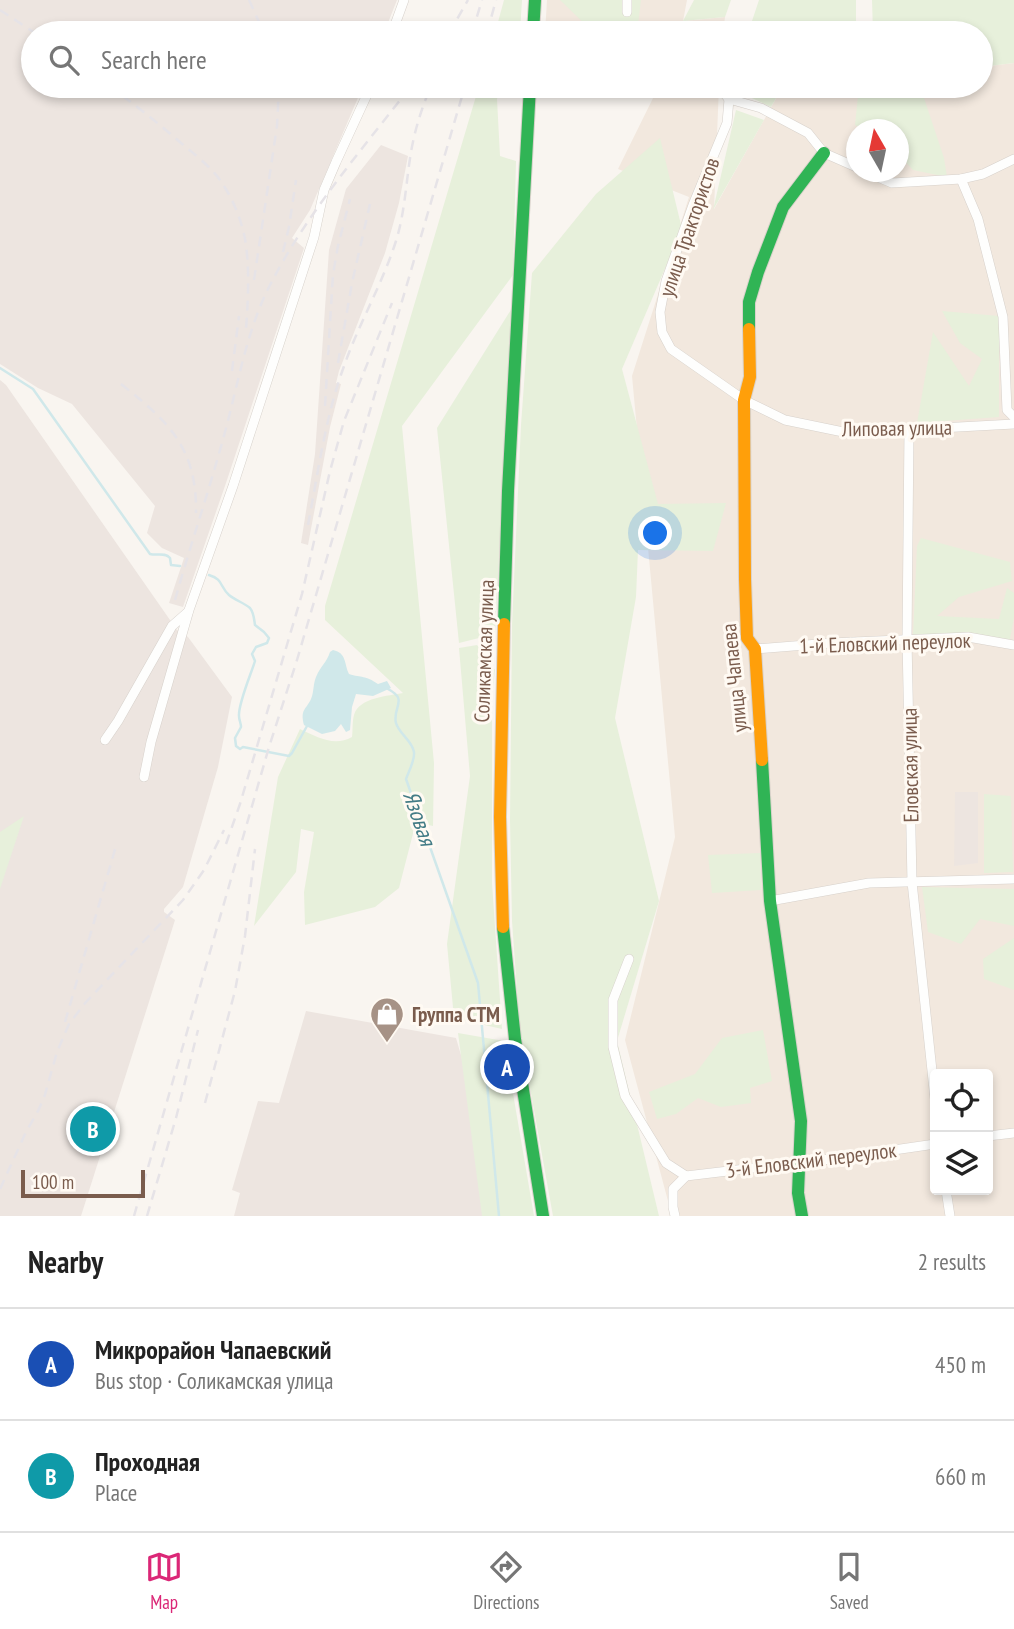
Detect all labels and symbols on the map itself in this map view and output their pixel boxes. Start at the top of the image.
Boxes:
north arrow [846,119,909,182]
street label: улица Трактористов [653,154,725,300]
street label: Липовая улица [841,414,952,442]
your location [638,516,672,550]
street label: Соликамская улица [468,579,500,723]
street label: улица Чапаева [715,622,753,734]
street label: 1-й Еловский переулок [799,627,971,659]
street label: Еловская улица [896,707,924,823]
water label: Язовая [397,787,444,851]
shop icon: Группа СТМ [368,995,406,1044]
place label: Группа СТМ [412,1001,500,1028]
pin: A [484,1041,530,1093]
pin: B [70,1103,116,1155]
street label: 3-й Еловский переулок [724,1136,898,1184]
scale bar [21,1167,145,1199]

